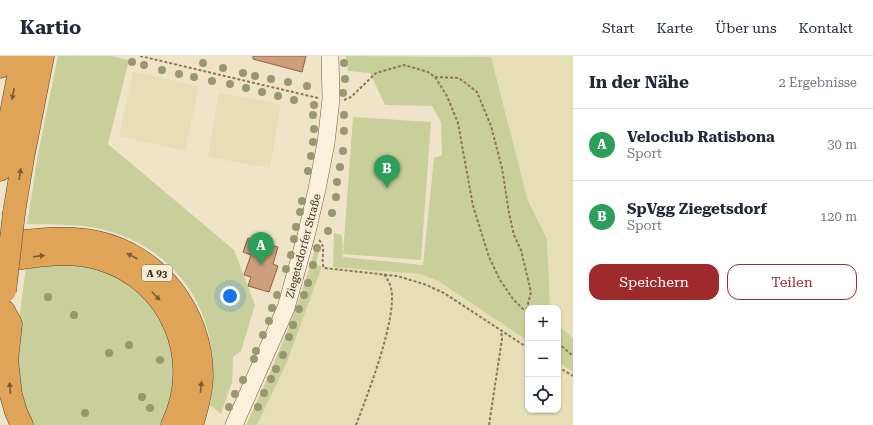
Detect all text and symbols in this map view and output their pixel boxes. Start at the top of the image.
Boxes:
text: Kartio [20,16,81,39]
text: Start [602,20,635,36]
text: Karte [657,20,693,36]
text: Über uns [715,20,777,36]
text: Kontakt [799,20,853,36]
text: In der Nähe [589,72,689,92]
text: 2 Ergebnisse [779,75,857,90]
one-way arrow [10,88,16,100]
text: Veloclub Ratisbona [627,128,775,146]
text: A [597,137,607,152]
text: 30 m [827,137,857,152]
text: Sport [627,146,662,161]
pin: B [374,155,400,188]
one-way arrow [17,168,23,180]
street label: Ziegetsdorfer Straße [283,192,324,300]
text: SpVgg Ziegetsdorf [627,200,767,218]
text: B [597,209,607,224]
text: 120 m [820,209,857,224]
text: Sport [627,218,662,233]
pin: A [248,232,274,265]
one-way arrow [126,252,138,259]
one-way arrow [33,253,45,260]
button: Speichern [589,264,719,300]
button: Teilen [727,264,857,300]
road number: A 93 [142,265,172,281]
your location [220,286,240,306]
one-way arrow [151,291,161,301]
map controls [525,305,561,413]
button: + [525,305,561,341]
button: − [525,341,561,377]
button: locate [525,377,561,413]
one-way arrow [198,381,204,393]
one-way arrow [7,382,14,394]

